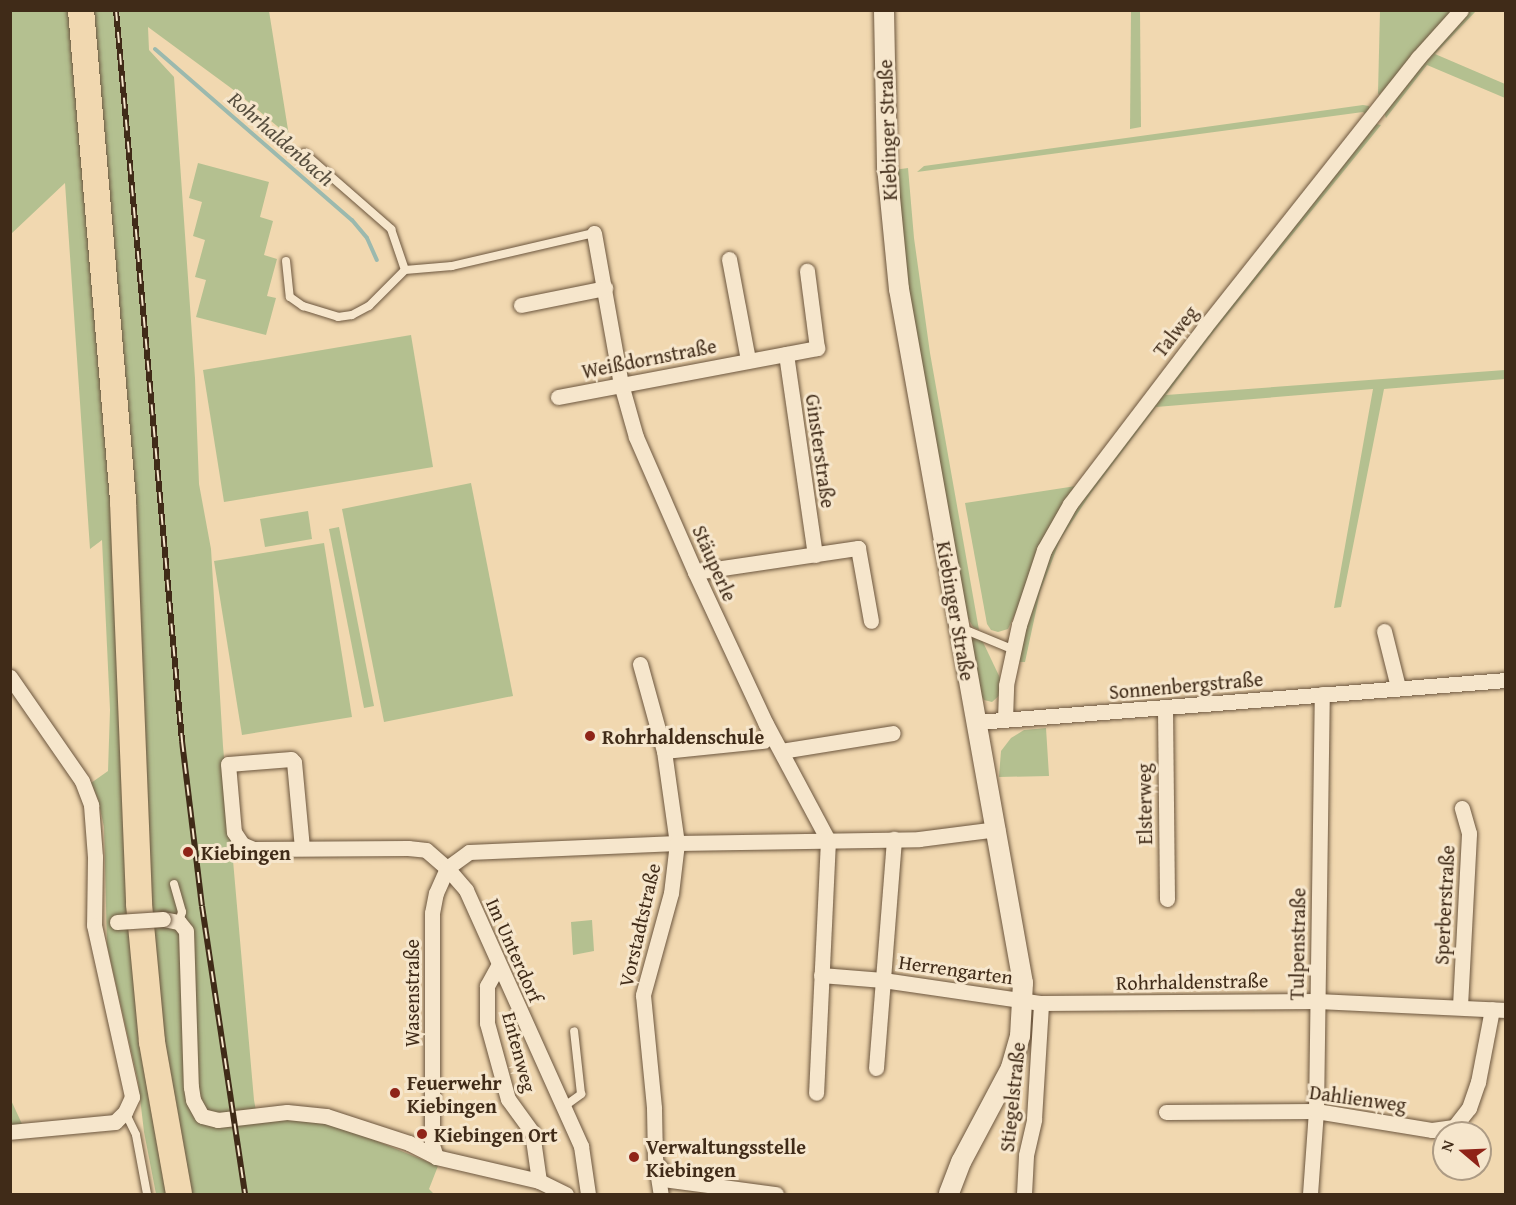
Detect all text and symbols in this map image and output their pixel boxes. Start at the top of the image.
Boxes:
street label: Kiebinger Straße [873,59,901,201]
water label: Rohrhaldenbach [223,86,339,192]
street label: Talweg [1147,301,1203,361]
street label: Weißdornstraße [580,333,718,383]
street label: Ginsterstraße [801,392,841,510]
street label: Stäuperle [688,521,742,605]
street label: Kiebinger Straße [932,539,980,683]
street label: Sonnenbergstraße [1108,666,1264,704]
place label: Rohrhaldenschule [602,724,764,748]
marker: Rohrhaldenschule [583,729,597,743]
street label: Elsterweg [1131,763,1157,845]
place label: Kiebingen [201,840,291,864]
marker: Kiebingen [179,843,197,861]
street label: Sperberstraße [1429,845,1459,965]
street label: Vorstadtstraße [613,861,665,989]
street label: Tulpenstraße [1284,887,1310,1001]
street label: Im Unterdorf [481,894,549,1006]
street label: Wasenstraße [399,939,423,1047]
street label: Herrengarten [898,949,1014,989]
street label: Rohrhaldenstraße [1116,968,1268,994]
street label: Entenweg [498,1009,542,1095]
street label: Stiegelstraße [994,1041,1030,1153]
place label: Feuerwehr Kiebingen [407,1070,502,1117]
street label: Dahlienweg [1308,1079,1408,1117]
marker: Feuerwehr Kiebingen [388,1086,402,1100]
north arrow [1432,1121,1492,1181]
place label: Kiebingen Ort [434,1122,558,1146]
marker: Kiebingen Ort [415,1127,429,1141]
place label: Verwaltungsstelle Kiebingen [646,1134,806,1181]
text: N [1434,1137,1460,1155]
marker: Verwaltungsstelle Kiebingen [627,1150,641,1164]

